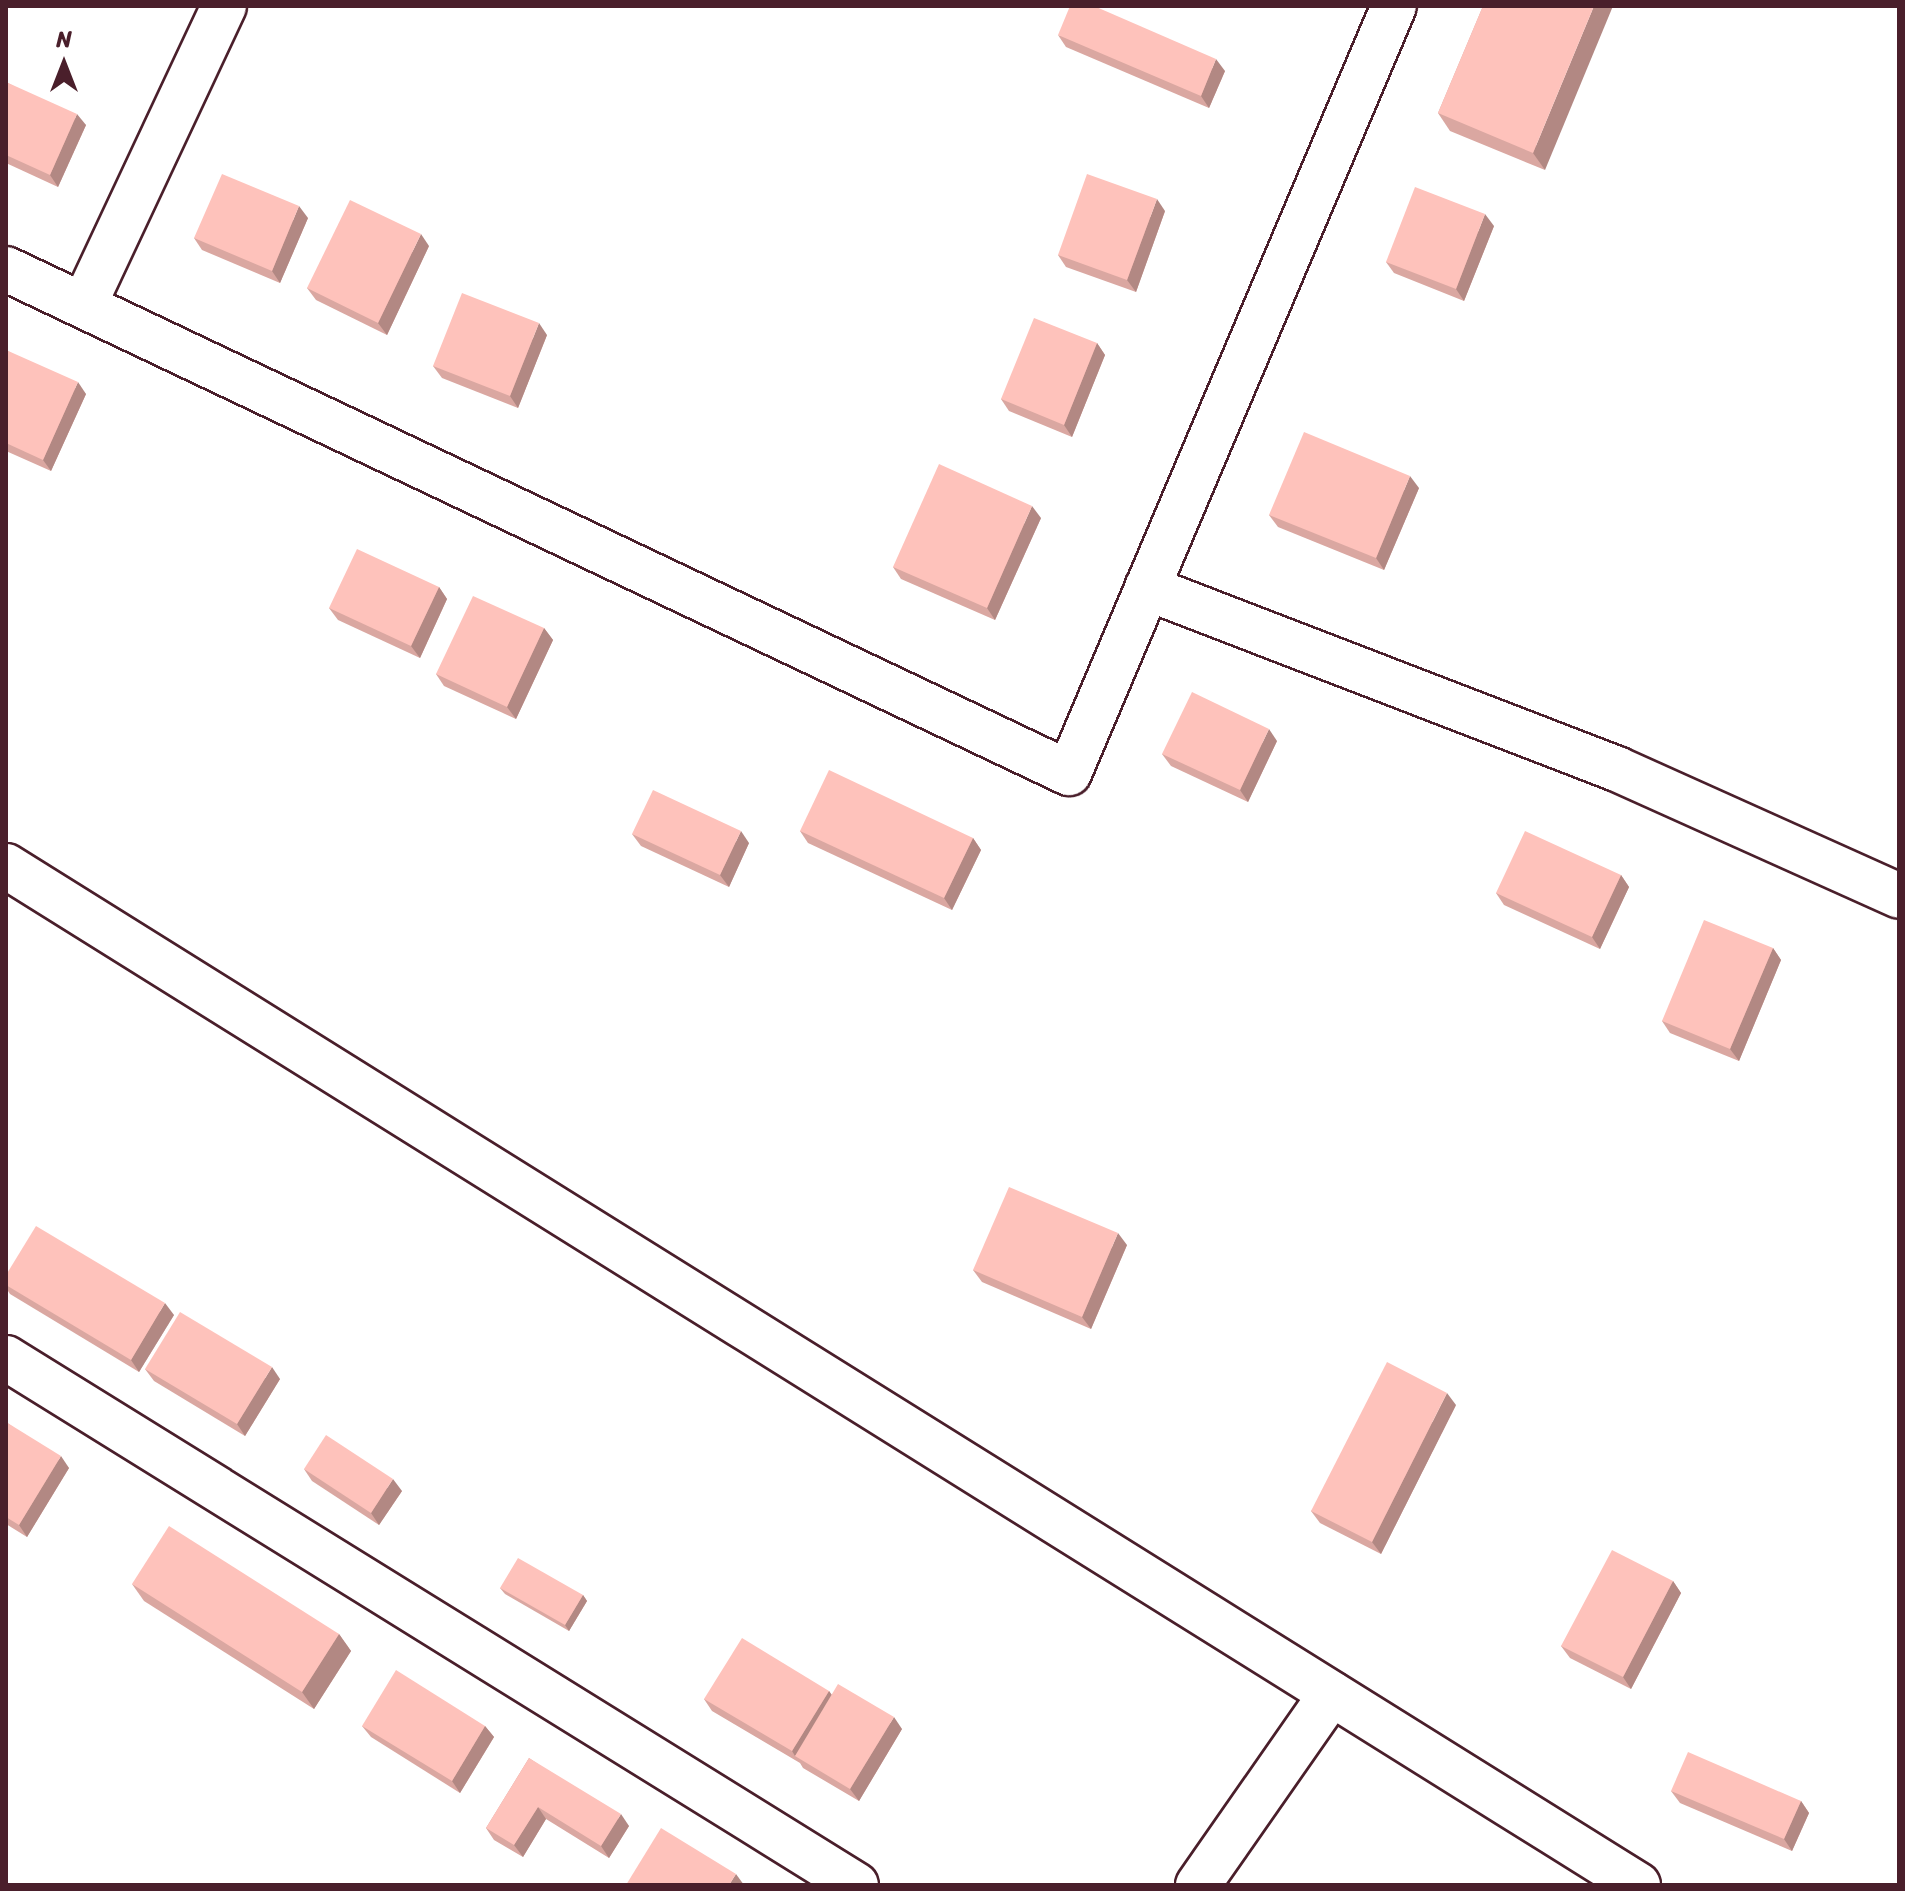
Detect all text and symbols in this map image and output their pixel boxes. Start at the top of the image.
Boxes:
text: N [56,20,72,59]
north arrow [24,24,104,104]

